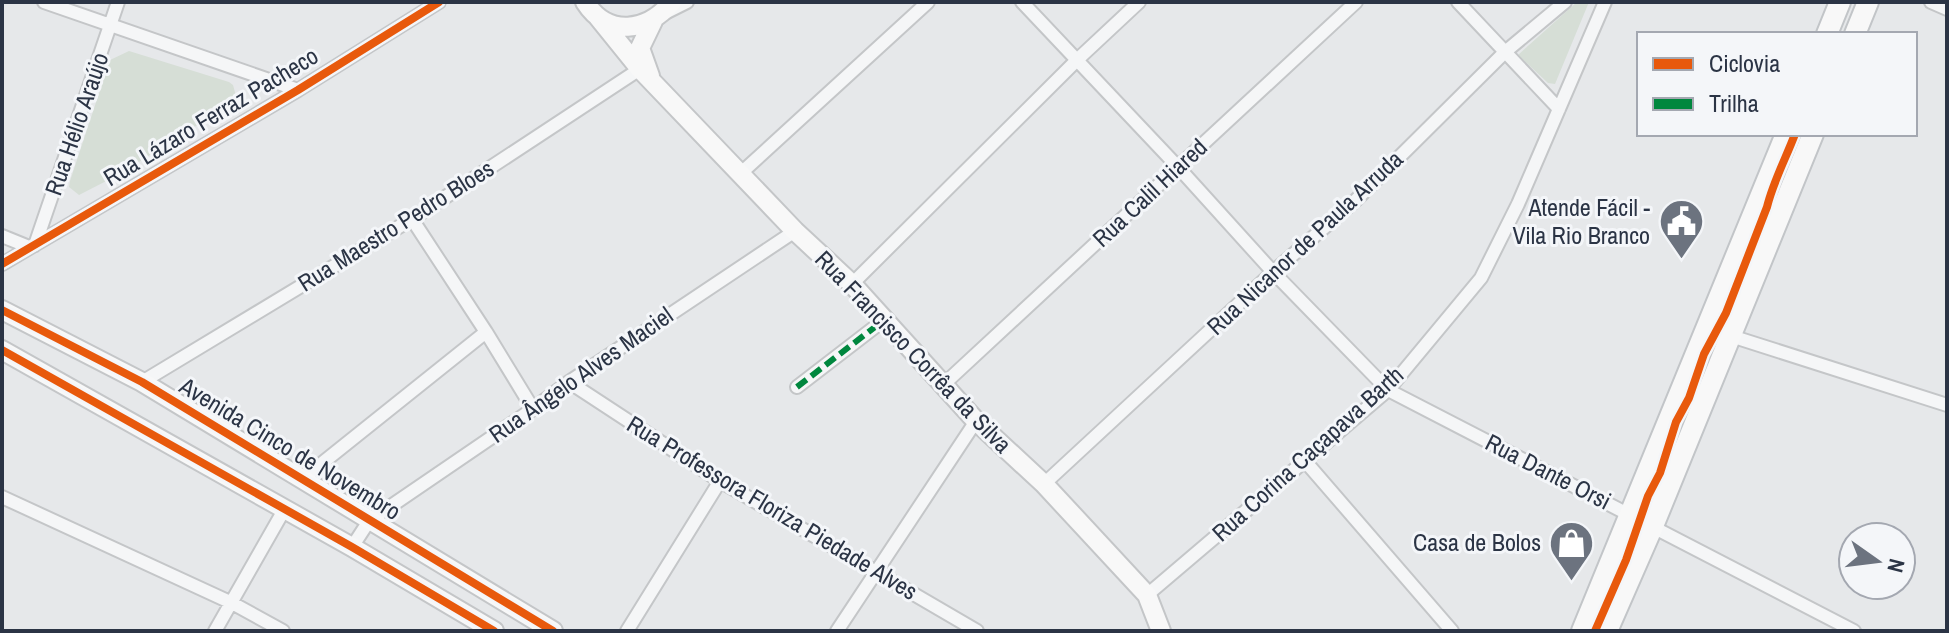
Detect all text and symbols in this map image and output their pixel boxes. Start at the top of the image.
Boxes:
legend [1637,32,1917,136]
street label: Rua Lázaro Ferraz Pacheco [97,39,324,193]
text: Ciclovia [1709,47,1780,79]
street label: Rua Hélio Araújo [37,48,115,199]
text: Trilha [1709,87,1759,119]
street label: Rua Calil Hiared [1085,131,1213,254]
street label: Rua Nicanor de Paula Arruda [1199,143,1409,342]
street label: Rua Maestro Pedro Bloes [291,152,499,298]
place label: Atende Fácil - Vila Rio Branco [1513,191,1650,251]
public building icon: Atende Fácil - Vila Rio Branco [1657,198,1705,261]
street label: Rua Francisco Corrêa da Silva [808,243,1019,460]
street label: Rua Ângelo Alves Maciel [482,299,679,450]
street label: Rua Corina Caçapava Barth [1205,359,1410,548]
street label: Avenida Cinco de Novembro [173,369,407,527]
street label: Rua Professora Floriza Piedade Alves [621,408,924,607]
street label: Rua Dante Orsi [1480,426,1617,516]
shop icon: Casa de Bolos [1548,519,1596,582]
north arrow [1837,521,1917,601]
place label: Casa de Bolos [1413,526,1541,558]
text: N [1880,556,1913,576]

